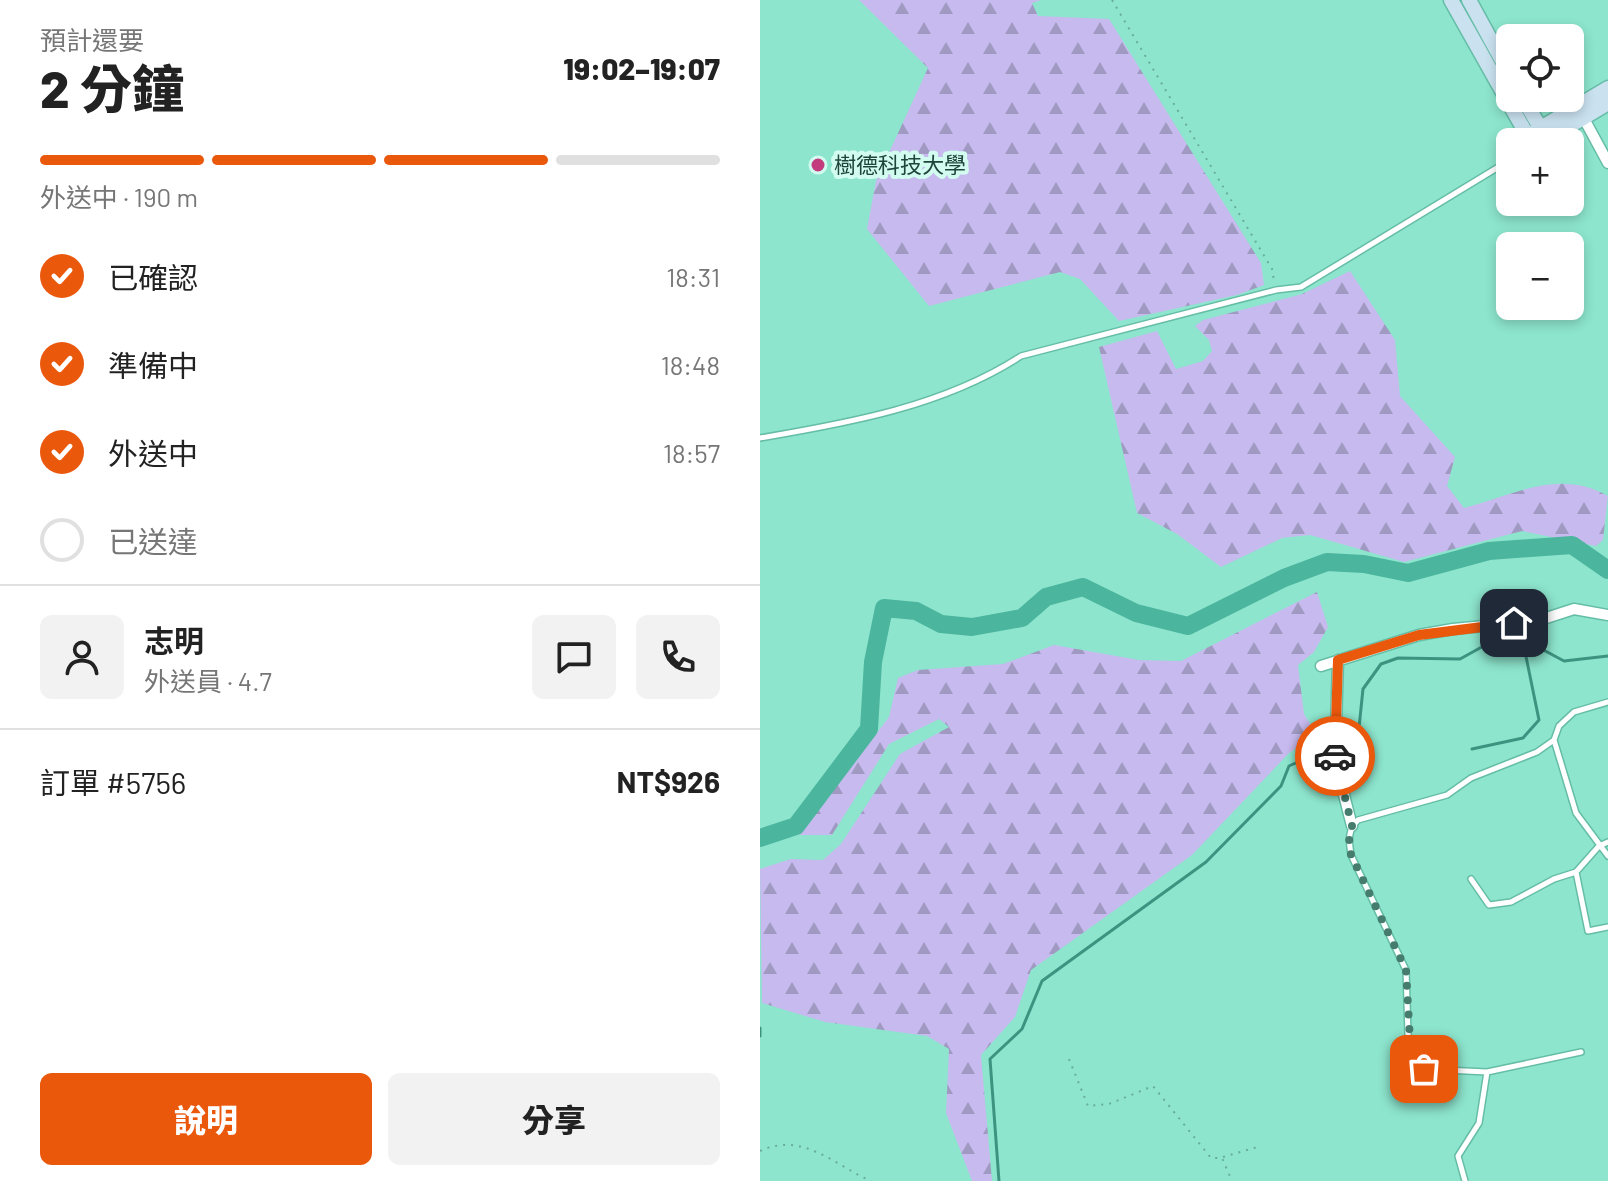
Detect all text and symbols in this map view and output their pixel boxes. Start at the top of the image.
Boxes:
text: 預計還要 [40,24,144,55]
map controls [1496,24,1584,320]
button: locate [1496,24,1584,112]
text: 19:02–19:07 [563,50,720,86]
text: 2 分鐘 [40,56,184,118]
button: + [1496,128,1584,216]
place label: 樹德科技大學 [834,151,966,177]
marker: 樹德科技大學 [809,156,827,174]
text: 外送中 · 190 m [40,181,198,212]
button: − [1496,232,1584,320]
icon: check [40,254,84,298]
text: 已確認 [108,259,198,295]
text: 18:31 [666,261,720,292]
icon: check [40,342,84,386]
text: 準備中 [108,347,198,383]
text: 18:48 [661,349,720,380]
icon: check [40,430,84,474]
text: 外送中 [108,435,198,471]
text: 18:57 [663,437,720,468]
text: 已送達 [108,523,198,559]
pin [1480,589,1548,657]
icon: home [1492,601,1536,645]
button: person [40,615,124,699]
button: chat [532,615,616,699]
button: phone [636,615,720,699]
text: 志明 [144,622,204,658]
text: 外送員 · 4.7 [144,665,272,696]
courier [1295,716,1375,796]
icon: car [1313,734,1357,778]
text: NT$926 [617,763,720,799]
text: 訂單 #5756 [40,764,186,800]
pin [1390,1035,1458,1103]
icon: bag [1402,1047,1446,1091]
button: 說明 [40,1073,372,1165]
button: 分享 [388,1073,720,1165]

